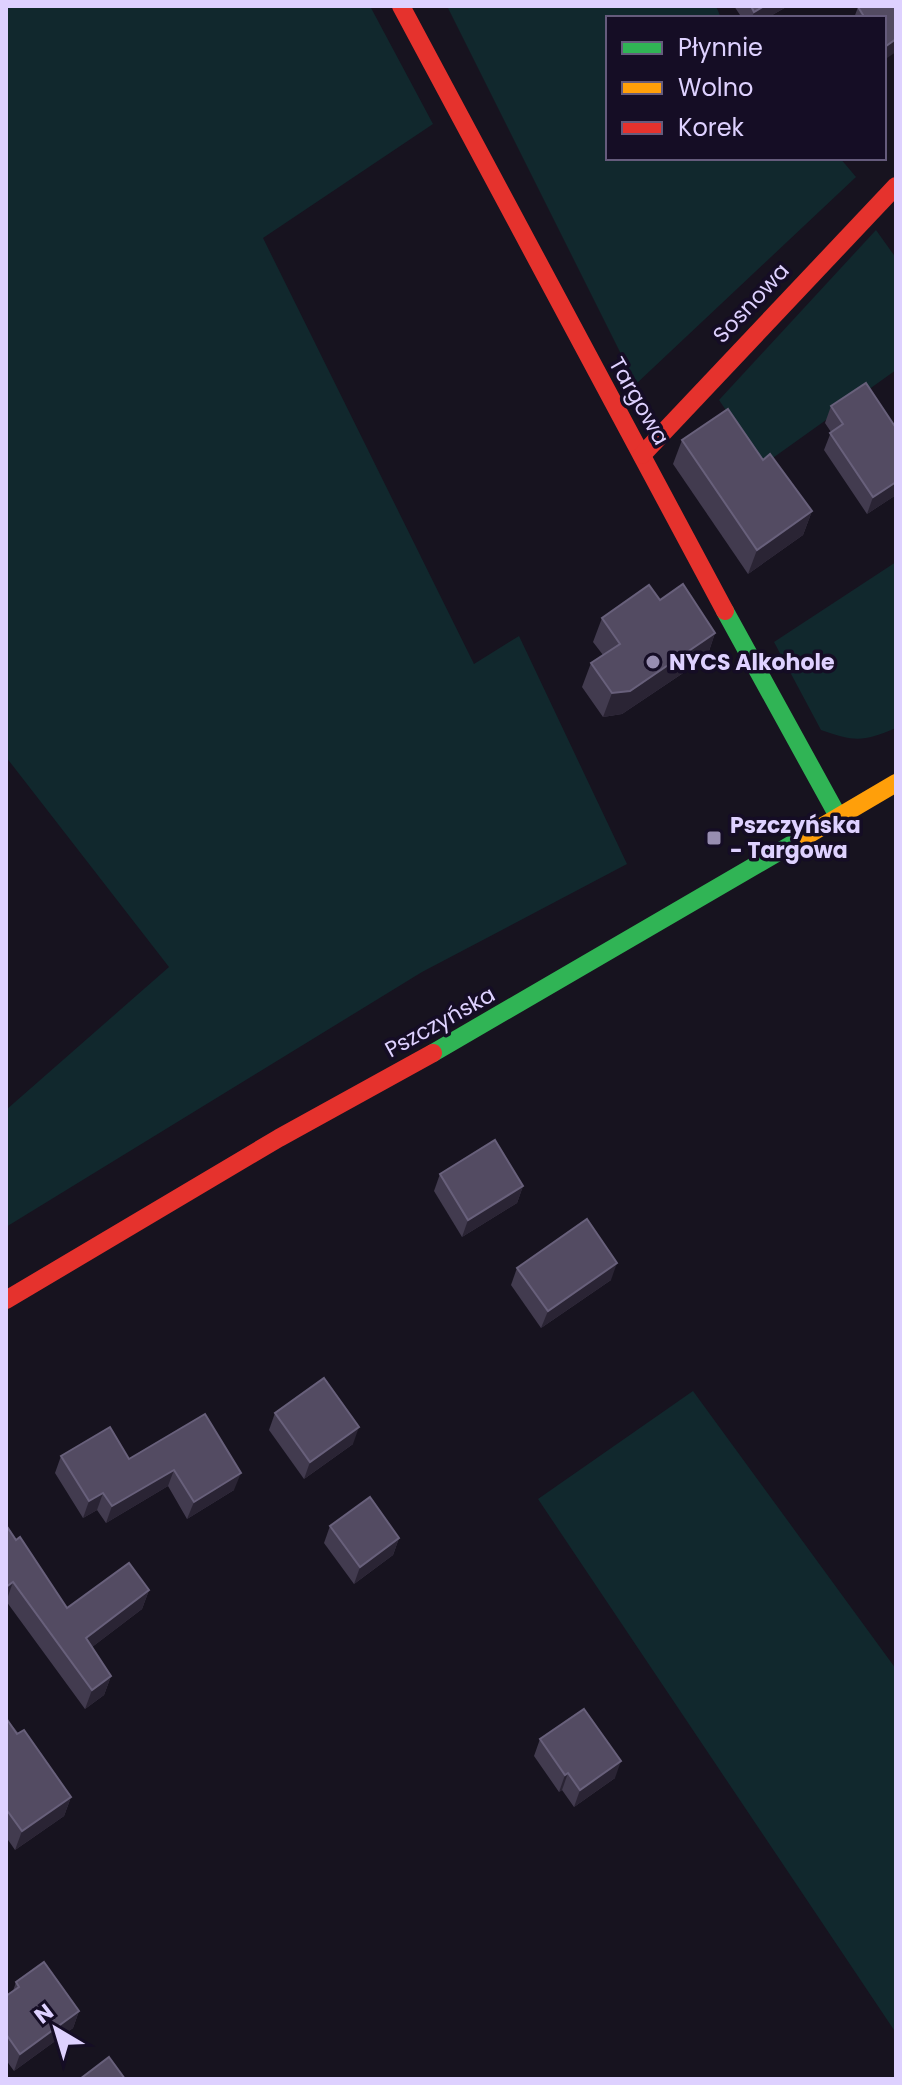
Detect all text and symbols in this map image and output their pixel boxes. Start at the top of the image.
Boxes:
legend [606,16,886,160]
text: Płynnie [678,31,763,64]
text: Wolno [678,71,753,104]
text: Korek [678,111,745,144]
street label: Sosnowa [706,256,796,350]
street label: Targowa [601,351,677,451]
place label: NYCS Alkohole [669,647,834,678]
marker: NYCS Alkohole [644,653,662,671]
place label: Pszczyńska - Targowa [730,810,861,866]
marker: Pszczyńska - Targowa [705,829,723,847]
street label: Pszczyńska [379,979,501,1065]
north arrow [16,1989,96,2069]
text: N [28,1996,60,2031]

